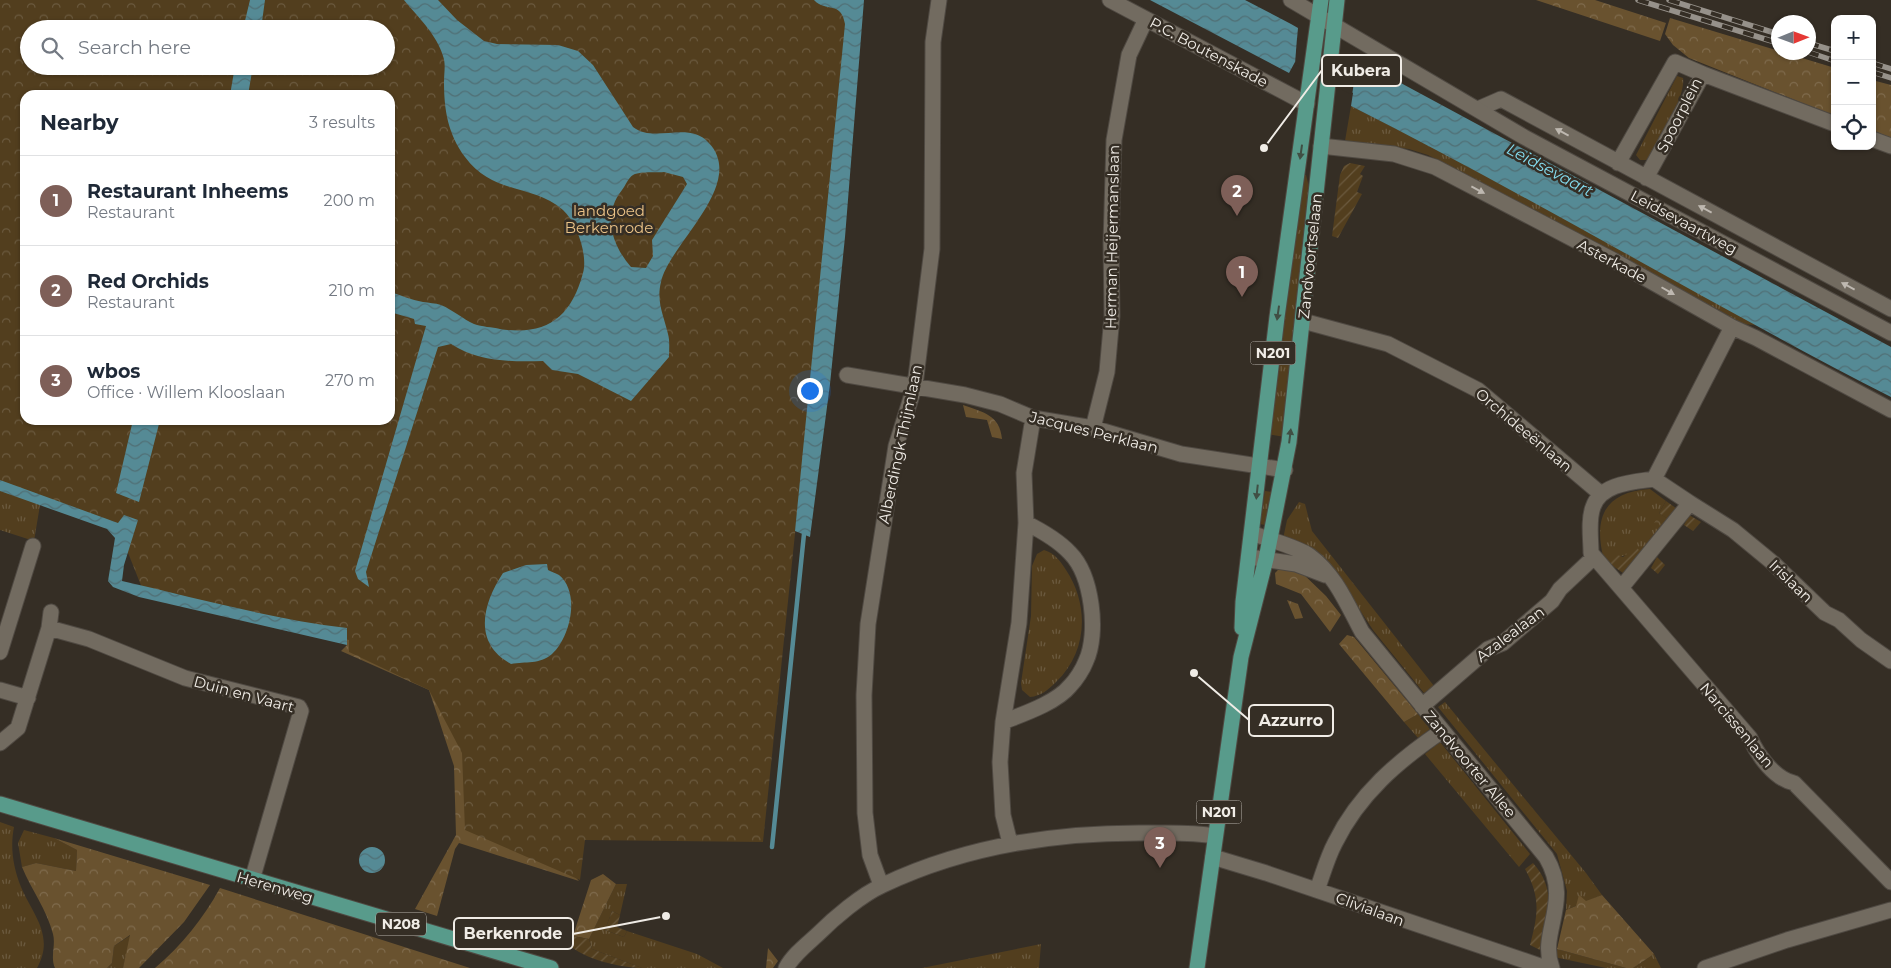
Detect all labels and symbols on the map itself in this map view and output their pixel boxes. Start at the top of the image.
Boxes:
street label: P.C. Boutenskade [1147,13,1271,91]
north arrow [1771,15,1816,60]
callout: Kubera [1322,55,1401,86]
text: Kubera [1331,61,1391,80]
street label: Spoorplein [1652,74,1706,156]
one-way arrow [1554,128,1569,136]
water label: Leidsevaart [1504,139,1597,201]
street label: Herman Heijermanslaan [1101,145,1123,329]
one-way arrow [1296,145,1304,161]
pin: 2 [1221,175,1253,216]
one-way arrow [1471,186,1486,194]
street label: Leidsevaartweg [1627,186,1741,258]
street label: Zandvoortselaan [1294,192,1326,320]
park label: landgoed Berkenrode [565,201,653,237]
one-way arrow [1698,205,1712,213]
street label: Asterkade [1574,235,1650,287]
pin: 1 [1226,256,1258,297]
one-way arrow [1841,282,1855,290]
one-way arrow [1661,287,1675,296]
one-way arrow [1273,306,1281,322]
road number: N201 [1250,342,1296,364]
street label: Alberdingk Thijmlaan [874,363,926,525]
your location [797,378,823,404]
street label: Orchideeënlaan [1472,384,1576,476]
street label: Jacques Perklaan [1027,407,1160,457]
one-way arrow [1286,428,1294,444]
one-way arrow [1252,484,1260,500]
street label: Irislaan [1765,556,1817,606]
street label: Azalealaan [1472,602,1548,666]
street label: Duin en Vaart [192,671,296,717]
street label: Narcissenlaan [1696,679,1778,771]
callout: Azzurro [1249,705,1333,736]
street label: Zandvoorter Allee [1420,707,1520,821]
text: Azzurro [1258,711,1323,730]
road number: N201 [1196,800,1242,824]
pin: 3 [1144,827,1176,868]
street label: Herenweg [235,867,315,907]
street label: Clivialaan [1333,888,1407,930]
road number: N208 [376,912,426,936]
callout: Berkenrode [454,918,573,949]
text: Berkenrode [464,924,562,943]

